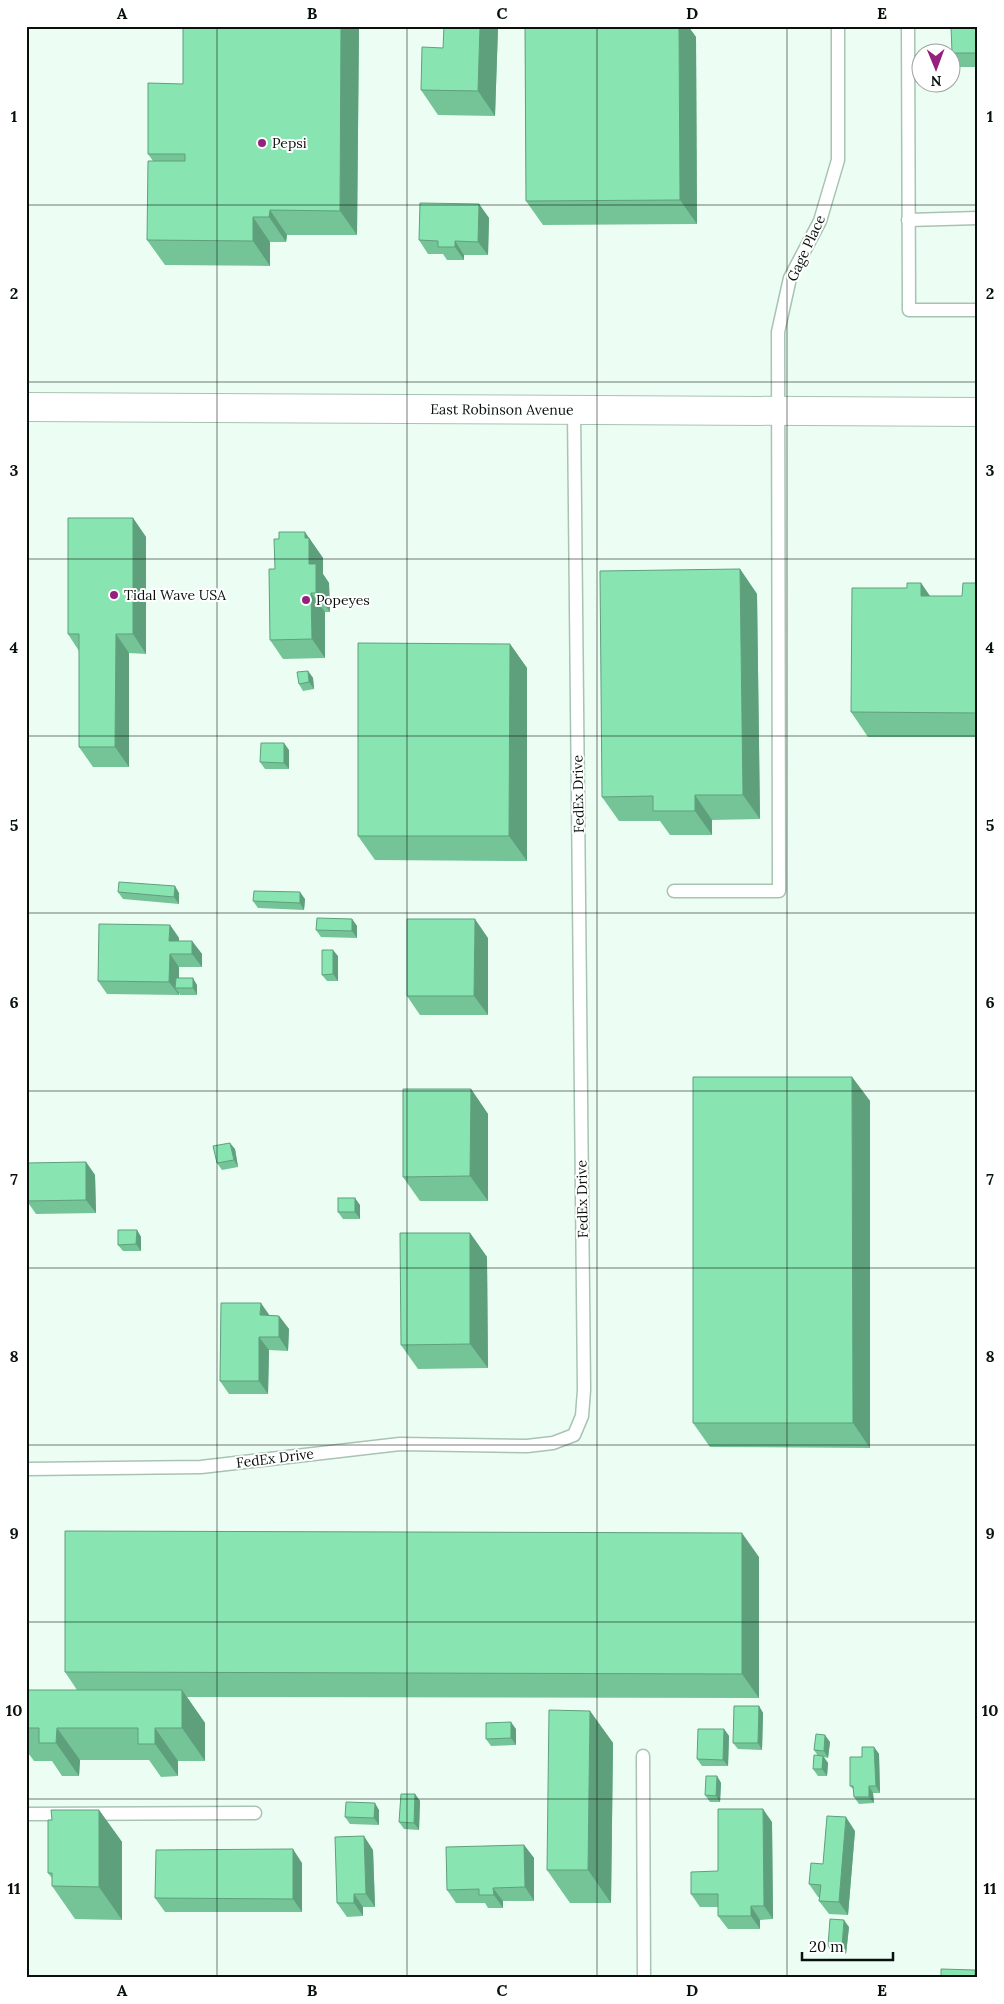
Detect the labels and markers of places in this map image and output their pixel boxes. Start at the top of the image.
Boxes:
place label: Pepsi [272,134,307,152]
marker: Pepsi [256,137,268,149]
place label: Tidal Wave USA [124,586,226,604]
marker: Tidal Wave USA [108,589,120,601]
place label: Popeyes [316,591,370,609]
marker: Popeyes [300,594,312,606]

